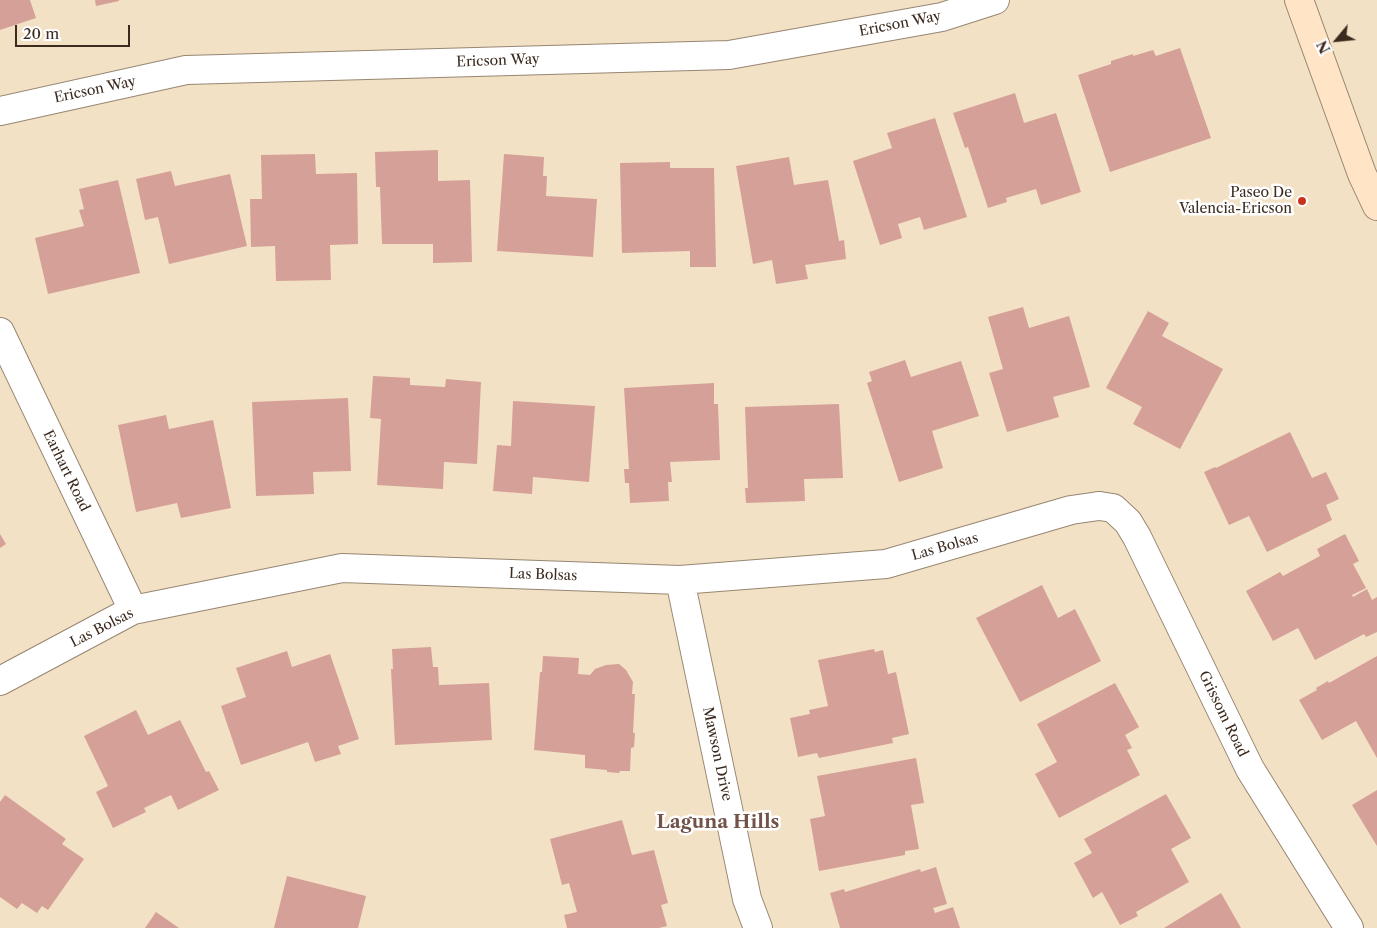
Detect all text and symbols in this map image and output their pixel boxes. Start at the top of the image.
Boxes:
street label: Ericson Way [858,8,942,40]
scale bar [18,15,132,47]
north arrow [1312,15,1362,65]
text: 20 m [23,24,59,43]
text: N [1313,37,1335,57]
street label: Ericson Way [456,51,540,71]
street label: Ericson Way [53,73,137,107]
place label: Paseo De Valencia-Ericson [1179,185,1292,218]
marker: Paseo De Valencia-Ericson [1296,195,1308,207]
street label: Earhart Road [39,428,93,514]
street label: Las Bolsas [910,529,980,565]
street label: Las Bolsas [508,565,578,585]
street label: Las Bolsas [68,605,136,651]
street label: Grissom Road [1195,668,1251,760]
street label: Mawson Drive [699,705,735,803]
district label: Laguna Hills [657,812,779,834]

